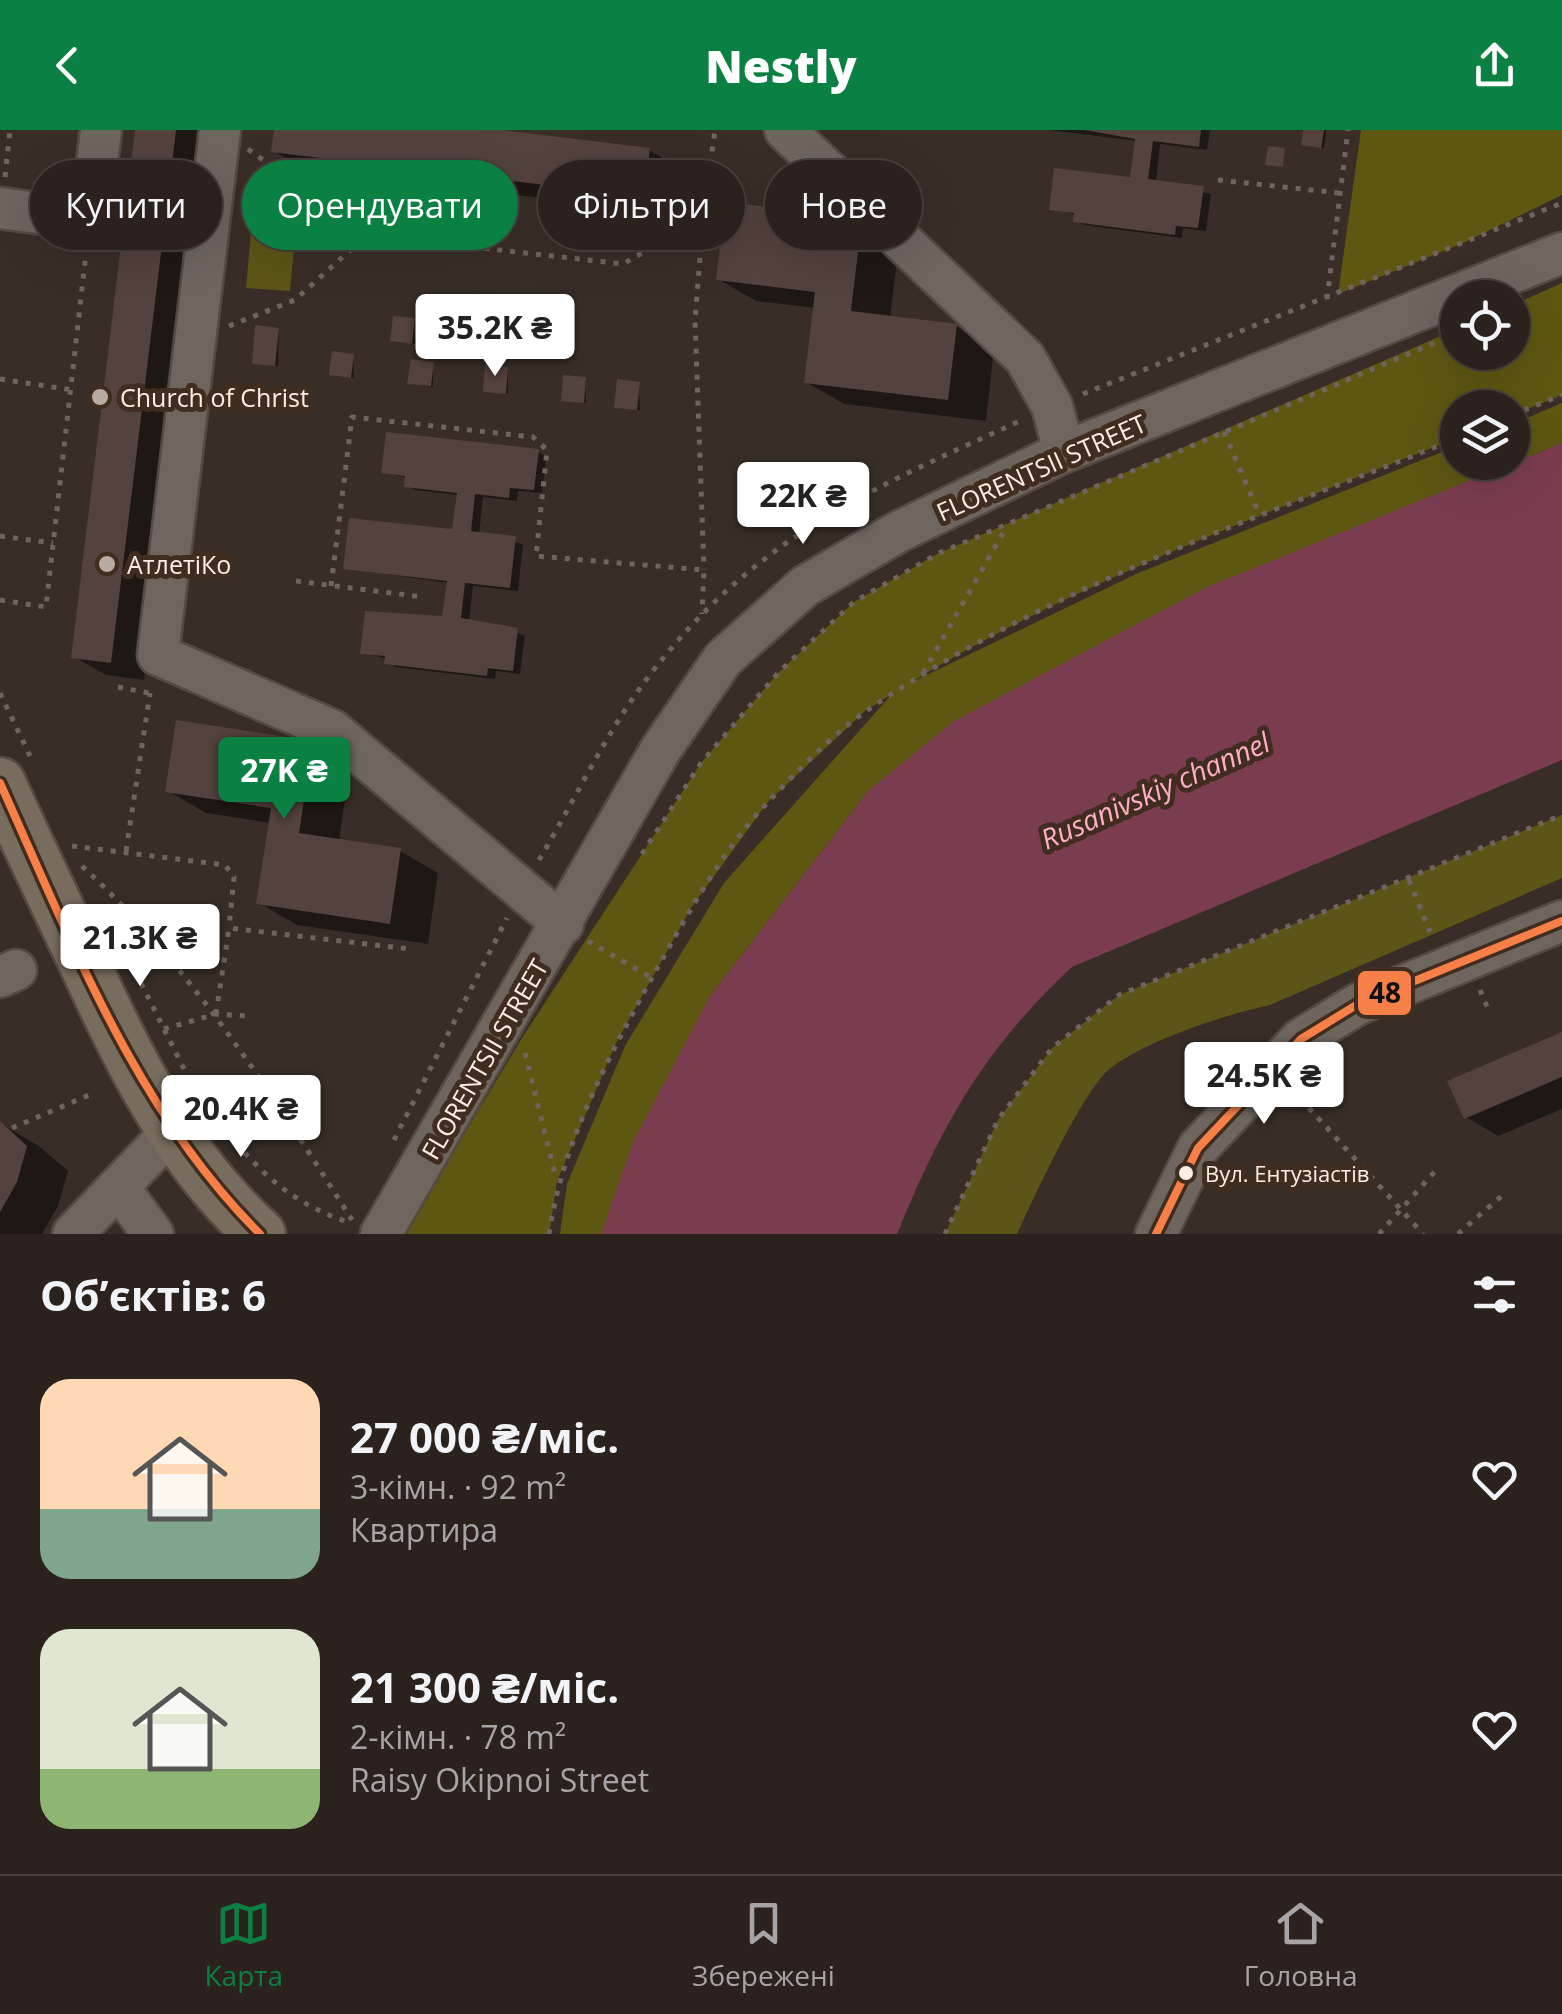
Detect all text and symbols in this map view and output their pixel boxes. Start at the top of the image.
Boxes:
text: Nestly [705,35,857,96]
icon: back [40,38,95,93]
icon: share [1467,38,1522,93]
chip: Купити [30,160,222,250]
chip: Орендувати [242,160,518,250]
chip: Фільтри [538,160,745,250]
chip: Нове [765,160,922,250]
map controls [1440,280,1530,480]
button: locate [1440,280,1530,370]
pin: 35.2K ₴ [403,294,587,379]
text: 35.2K ₴ [438,305,552,348]
place label: Church of Christ [120,380,309,414]
marker: Church of Christ [89,386,111,408]
button: layers [1440,390,1530,480]
street label: FLORENTSII STREET [931,405,1151,528]
pin: 22K ₴ [733,462,873,547]
text: 22K ₴ [759,473,847,516]
place label: АтлетіКо [127,547,231,581]
marker: АтлетіКо [96,553,118,575]
water label: Rusanivskiy channel [1034,722,1276,858]
pin: 27K ₴ [214,737,354,822]
text: 27K ₴ [240,748,328,791]
pin: 21.3K ₴ [48,904,232,989]
text: 21.3K ₴ [83,915,197,958]
street label: FLORENTSII STREET [413,952,555,1165]
line badge: 48 [1356,969,1413,1017]
text: 48 [1369,973,1401,1011]
pin: 24.5K ₴ [1172,1042,1356,1127]
text: 24.5K ₴ [1207,1053,1321,1096]
pin: 20.4K ₴ [149,1075,333,1160]
text: 20.4K ₴ [184,1086,298,1129]
place label: Вул. Ентузіастів [1205,1158,1369,1188]
marker: Вул. Ентузіастів [1176,1163,1196,1183]
text: Об’єктів: 6 [40,1266,266,1323]
icon: filters [1467,1267,1522,1322]
text: 27 000 ₴/міс. [350,1408,619,1465]
icon: home [120,1419,240,1539]
icon: heart [1467,1452,1522,1507]
text: 3-кімн. · 92 m² [350,1465,566,1508]
text: Квартира [350,1508,498,1551]
text: 21 300 ₴/міс. [350,1658,619,1715]
icon: home [120,1669,240,1789]
icon: heart [1467,1702,1522,1757]
text: 2-кімн. · 78 m² [350,1715,566,1758]
text: Raisy Okipnoi Street [350,1758,649,1801]
tab: Карта [205,1896,283,1994]
tab: Збережені [692,1896,835,1994]
tab: Головна [1244,1896,1357,1994]

